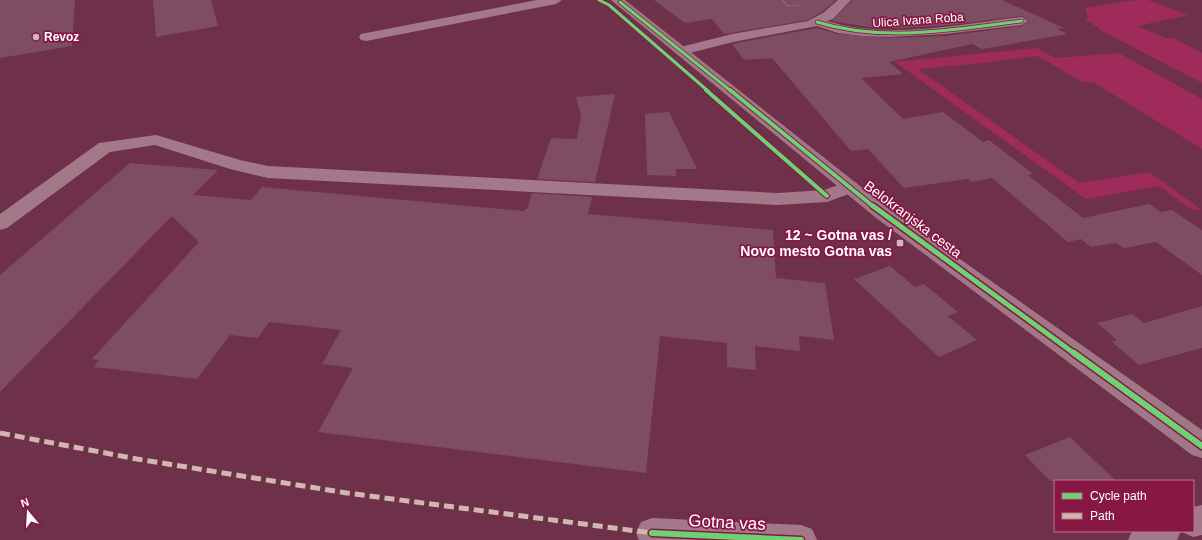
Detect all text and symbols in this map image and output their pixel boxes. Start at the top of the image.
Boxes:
street label: Ulica Ivana Roba [872,10,964,30]
place label: Revoz [44,30,79,44]
marker: Revoz [31,32,41,42]
street label: Belokranjska cesta [861,177,965,261]
place label: 12 ~ Gotna vas / Novo mesto Gotna vas [740,227,892,259]
marker: 12 ~ Gotna vas / Novo mesto Gotna vas [895,238,905,248]
legend [1054,480,1194,532]
text: Cycle path [1090,489,1147,503]
north arrow [8,492,48,532]
text: N [19,496,31,509]
text: Path [1090,509,1115,523]
street label: Gotna vas [688,511,766,534]

